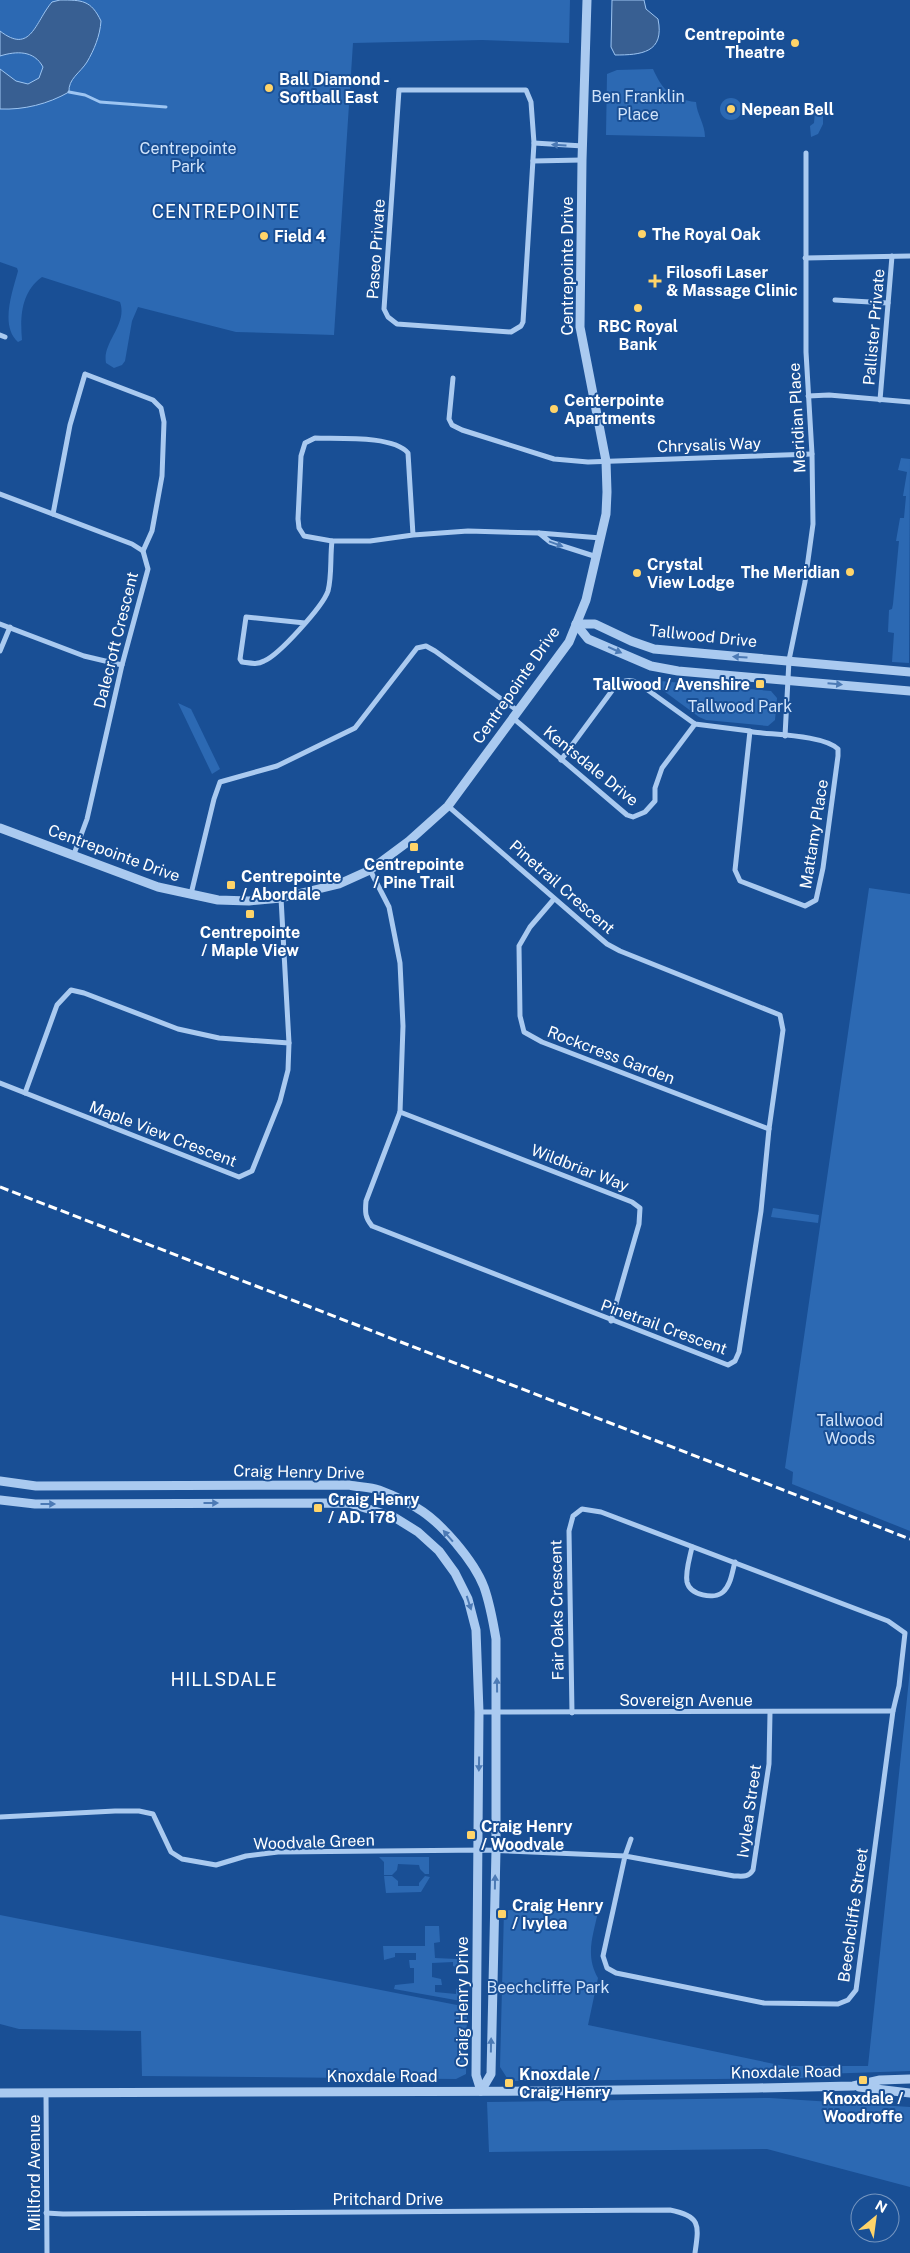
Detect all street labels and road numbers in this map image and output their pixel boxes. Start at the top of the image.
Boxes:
street label: Centrepointe Drive [558,196,577,336]
street label: Paseo Private [363,198,389,300]
street label: Pallister Private [859,268,889,386]
street label: Meridian Place [785,362,809,474]
street label: Chrysalis Way [657,434,762,456]
street label: Dalecroft Crescent [90,570,142,710]
street label: Tallwood Drive [648,621,758,651]
street label: Centrepointe Drive [468,623,564,747]
street label: Kentsdale Drive [540,722,642,810]
street label: Mattamy Place [796,778,832,890]
street label: Centrepointe Drive [45,820,183,886]
street label: Pinetrail Crescent [506,836,618,938]
street label: Rockcress Garden [545,1022,677,1088]
street label: Maple View Crescent [87,1097,239,1171]
street label: Wildbriar Way [528,1141,632,1196]
street label: Pinetrail Crescent [598,1295,730,1359]
street label: Craig Henry Drive [233,1461,365,1483]
street label: Fair Oaks Crescent [546,1540,568,1680]
street label: Sovereign Avenue [619,1691,753,1710]
street label: Ivylea Street [733,1763,765,1859]
street label: Woodvale Green [253,1830,375,1854]
street label: Beechcliffe Street [834,1846,872,1984]
street label: Craig Henry Drive [453,1936,472,2068]
street label: Knoxdale Road [730,2062,842,2082]
street label: Knoxdale Road [327,2067,437,2086]
street label: Millford Avenue [25,2114,44,2232]
street label: Pritchard Drive [333,2190,443,2209]

